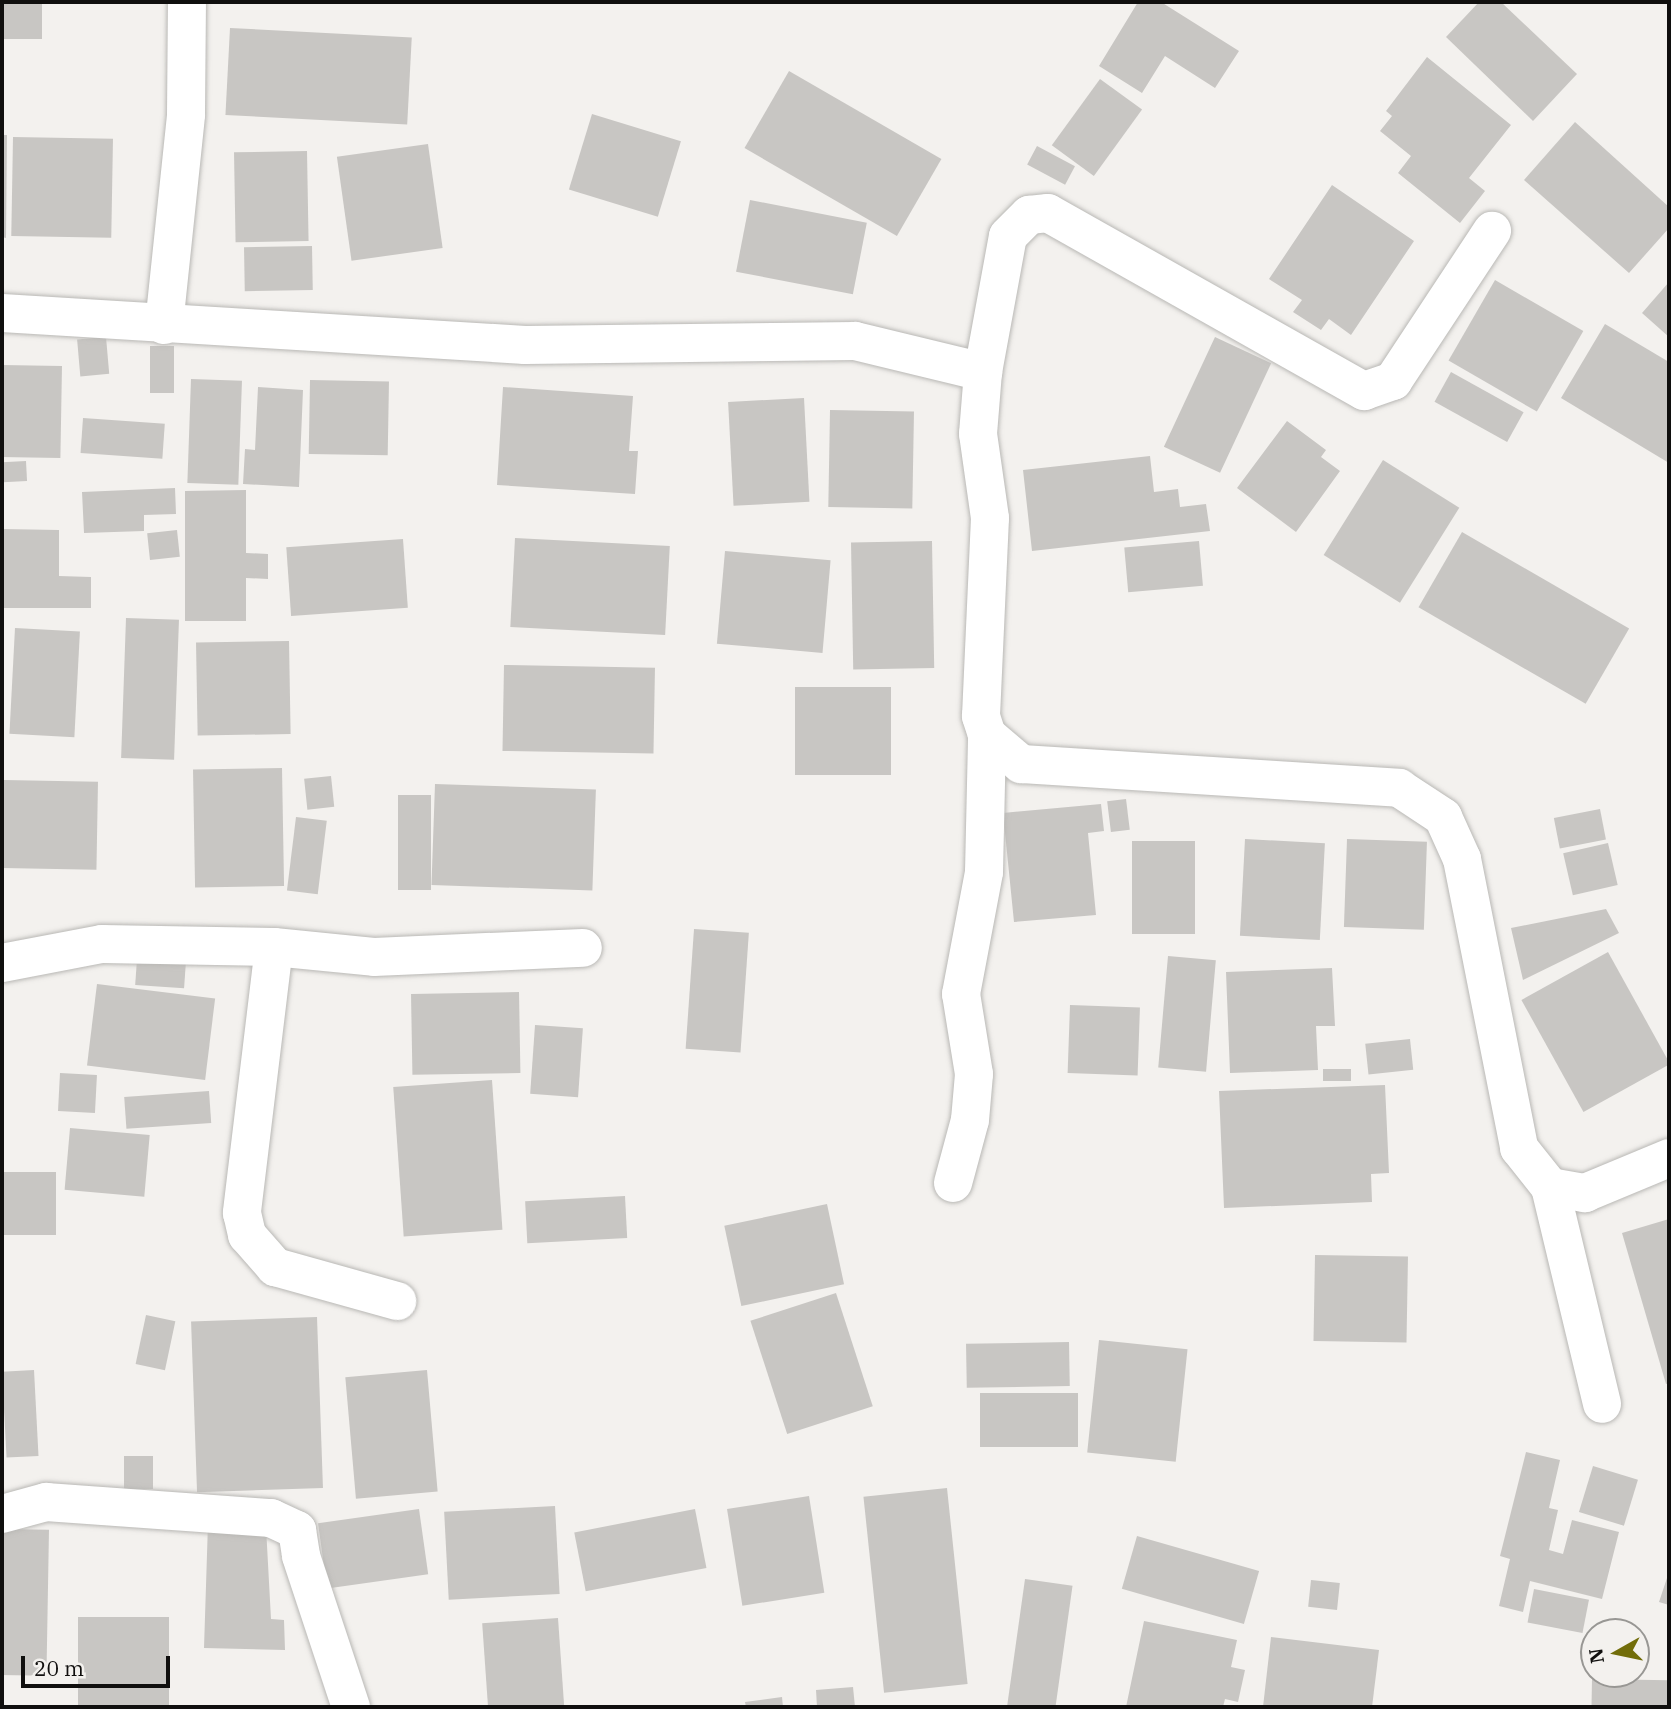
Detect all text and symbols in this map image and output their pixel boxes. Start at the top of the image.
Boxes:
north arrow [1580,1618,1650,1688]
scale bar [24,1642,173,1686]
text: N [1583,1647,1609,1665]
text: 20 m [34,1654,84,1682]

